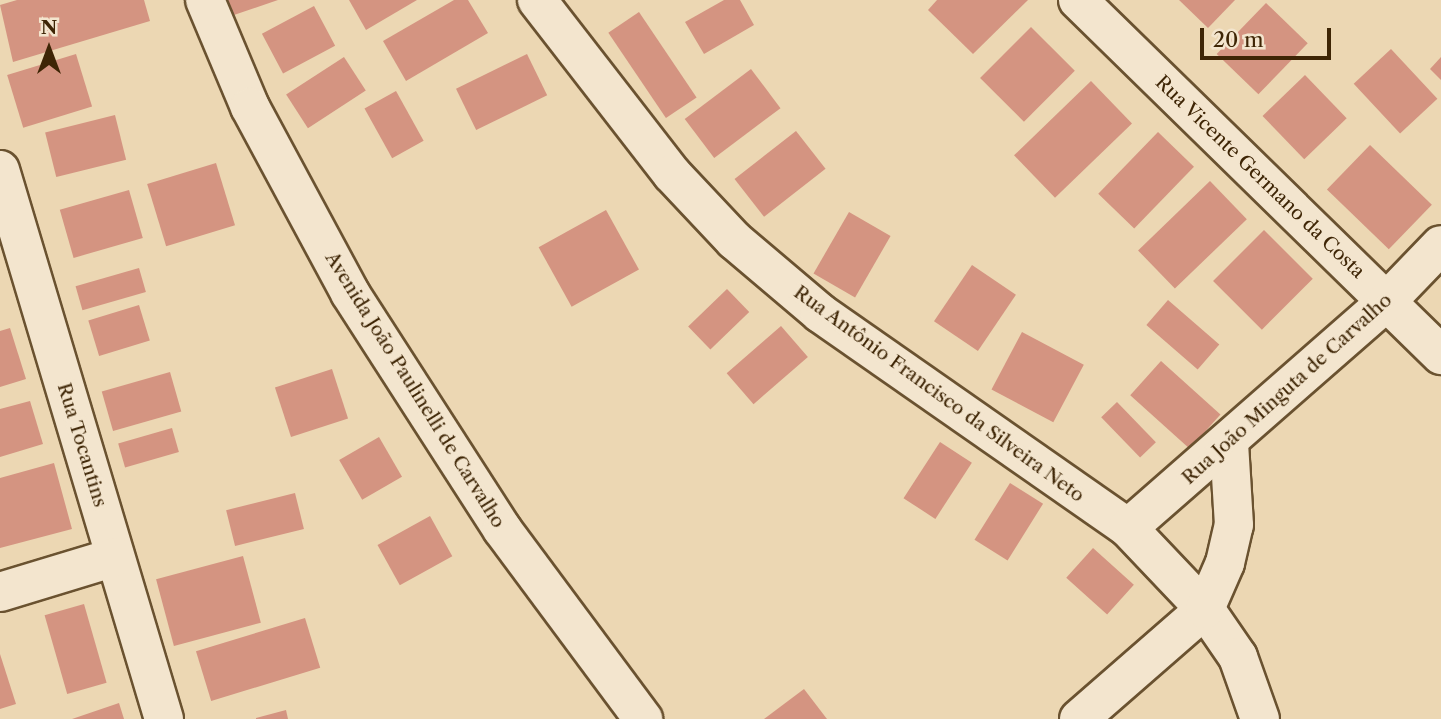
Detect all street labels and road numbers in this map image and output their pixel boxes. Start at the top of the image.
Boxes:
street label: Rua Vicente Germano da Costa [1150,70,1370,284]
street label: Avenida João Paulinelli de Carvalho [320,248,510,532]
street label: Rua Antônio Francisco da Silveira Neto [789,280,1089,508]
street label: Rua João Minguta de Carvalho [1177,289,1397,489]
street label: Rua Tocantins [52,380,112,510]

